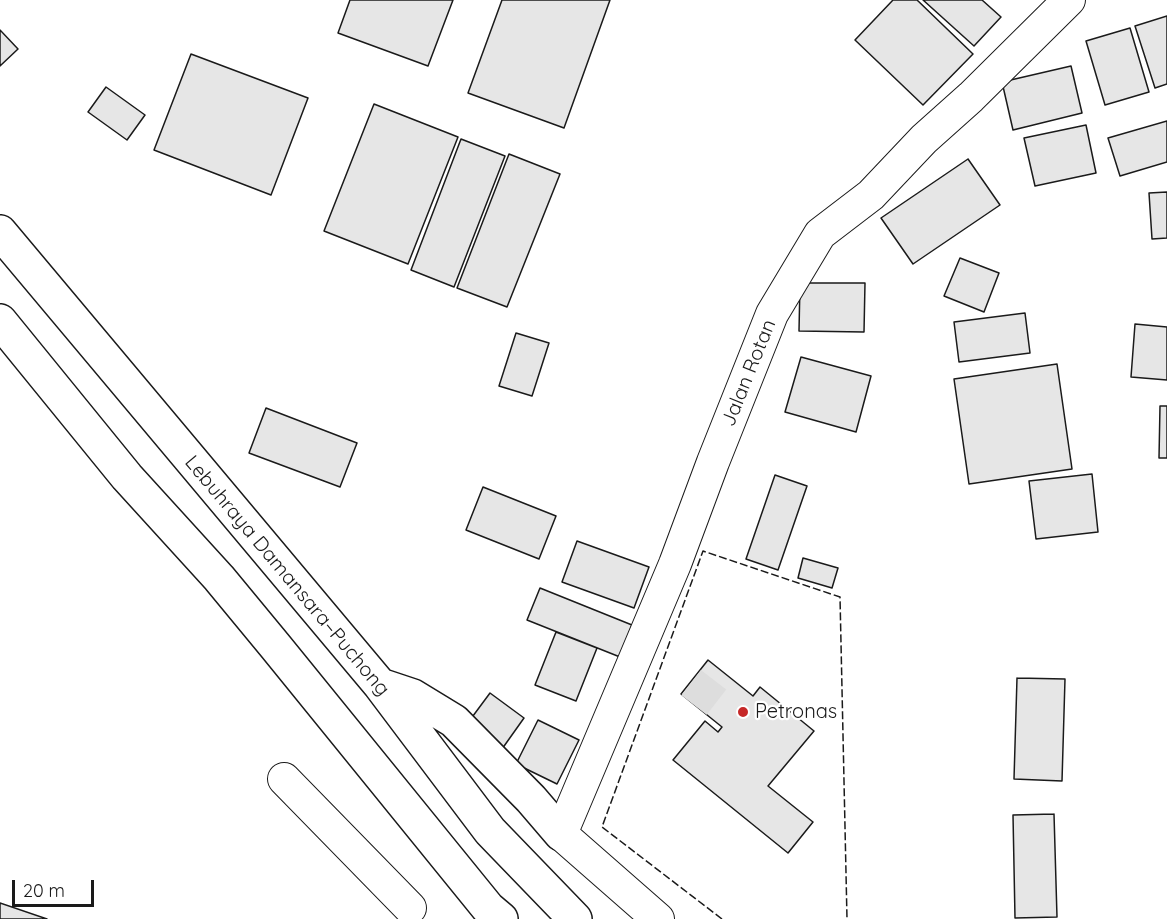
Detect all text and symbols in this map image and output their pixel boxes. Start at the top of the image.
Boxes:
street label: Jalan Rotan [717,316,781,430]
street label: Lebuhraya Damansara–Puchong [179,451,395,701]
place label: Petronas [755,700,837,724]
marker: Petronas [736,705,750,719]
scale bar [15,868,98,906]
text: 20 m [23,879,65,902]

